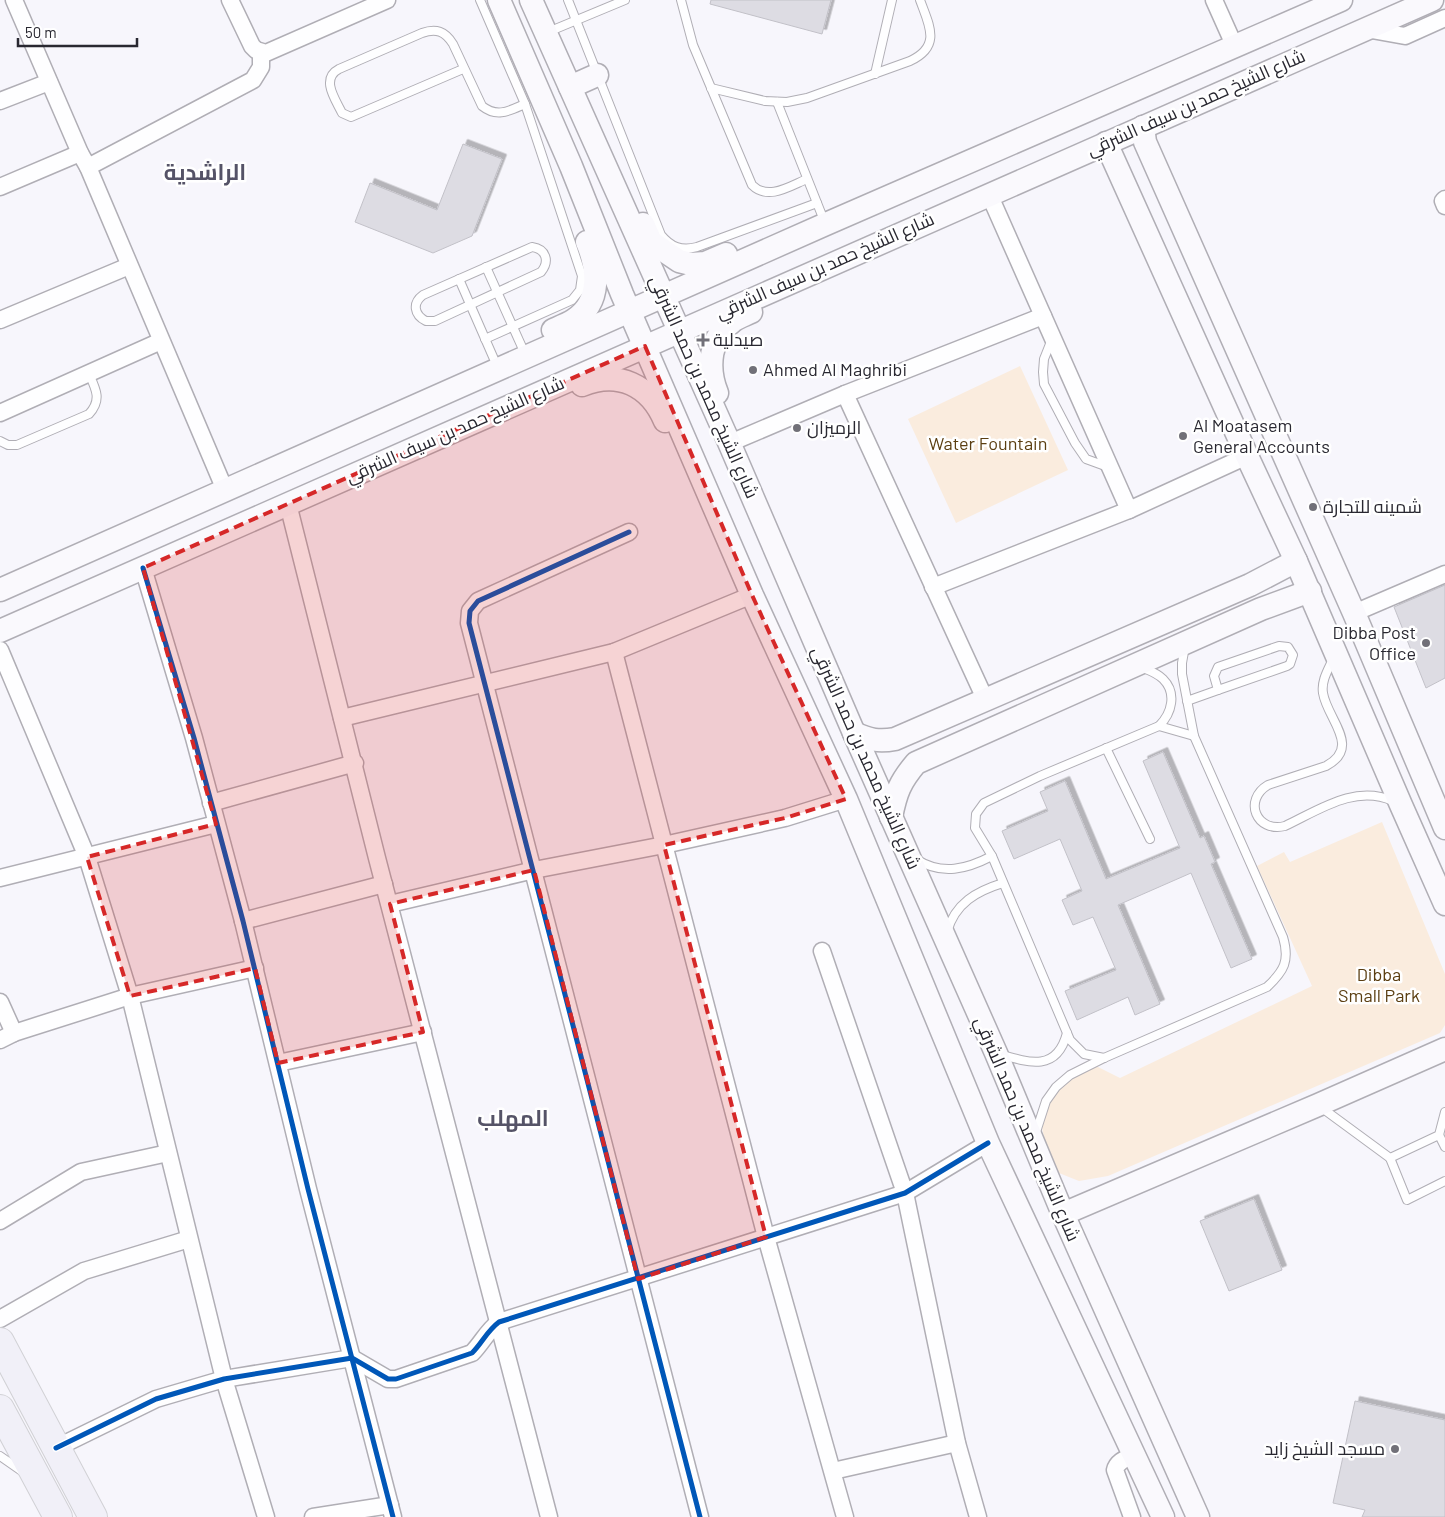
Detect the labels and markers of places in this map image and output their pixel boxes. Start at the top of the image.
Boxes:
place label: صيدلية [713,328,763,350]
marker: صيدلية [697,334,709,346]
place label: Ahmed Al Maghribi [763,358,907,380]
marker: Ahmed Al Maghribi [747,364,759,376]
place label: Al Moatasem General Accounts [1193,414,1330,457]
place label: الرميزان [807,416,861,439]
marker: الرميزان [791,422,803,434]
marker: Al Moatasem General Accounts [1177,430,1189,442]
place label: شمينه للتجارة [1323,495,1422,518]
marker: شمينه للتجارة [1307,501,1319,513]
place label: Dibba Post Office [1333,621,1416,664]
marker: Dibba Post Office [1420,637,1432,649]
place label: مسجد الشيخ زايد [1264,1437,1385,1461]
marker: مسجد الشيخ زايد [1389,1443,1401,1455]

